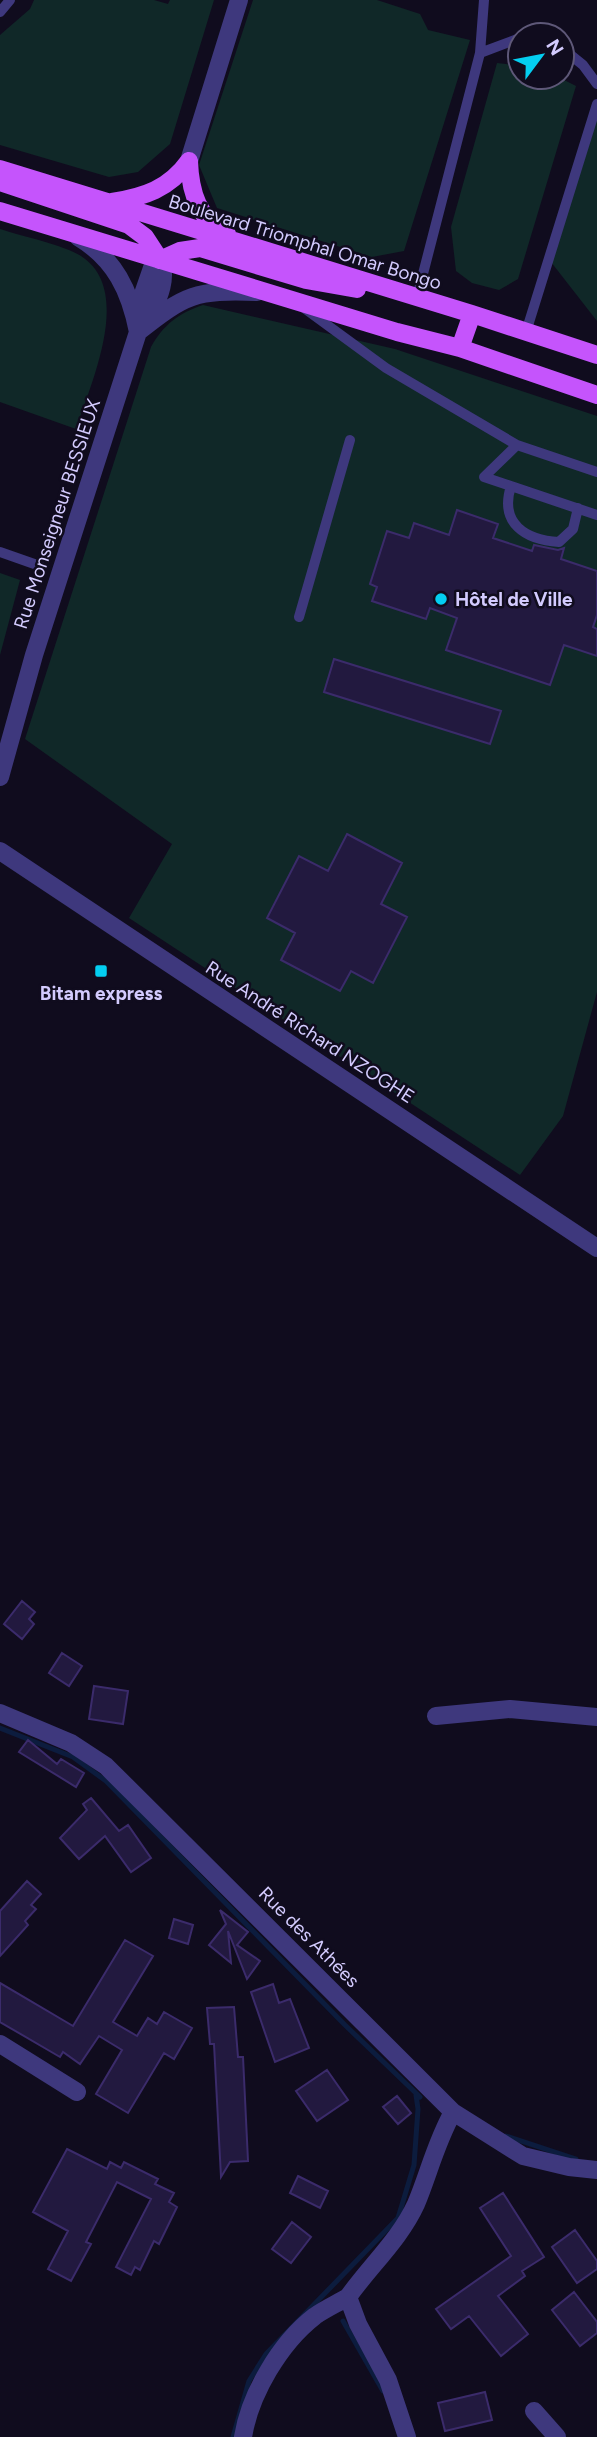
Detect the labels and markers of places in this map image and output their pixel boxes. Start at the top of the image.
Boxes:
place label: Hôtel de Ville [455,588,573,611]
marker: Hôtel de Ville [433,591,449,607]
marker: Bitam express [93,963,109,979]
place label: Bitam express [40,982,162,1005]

